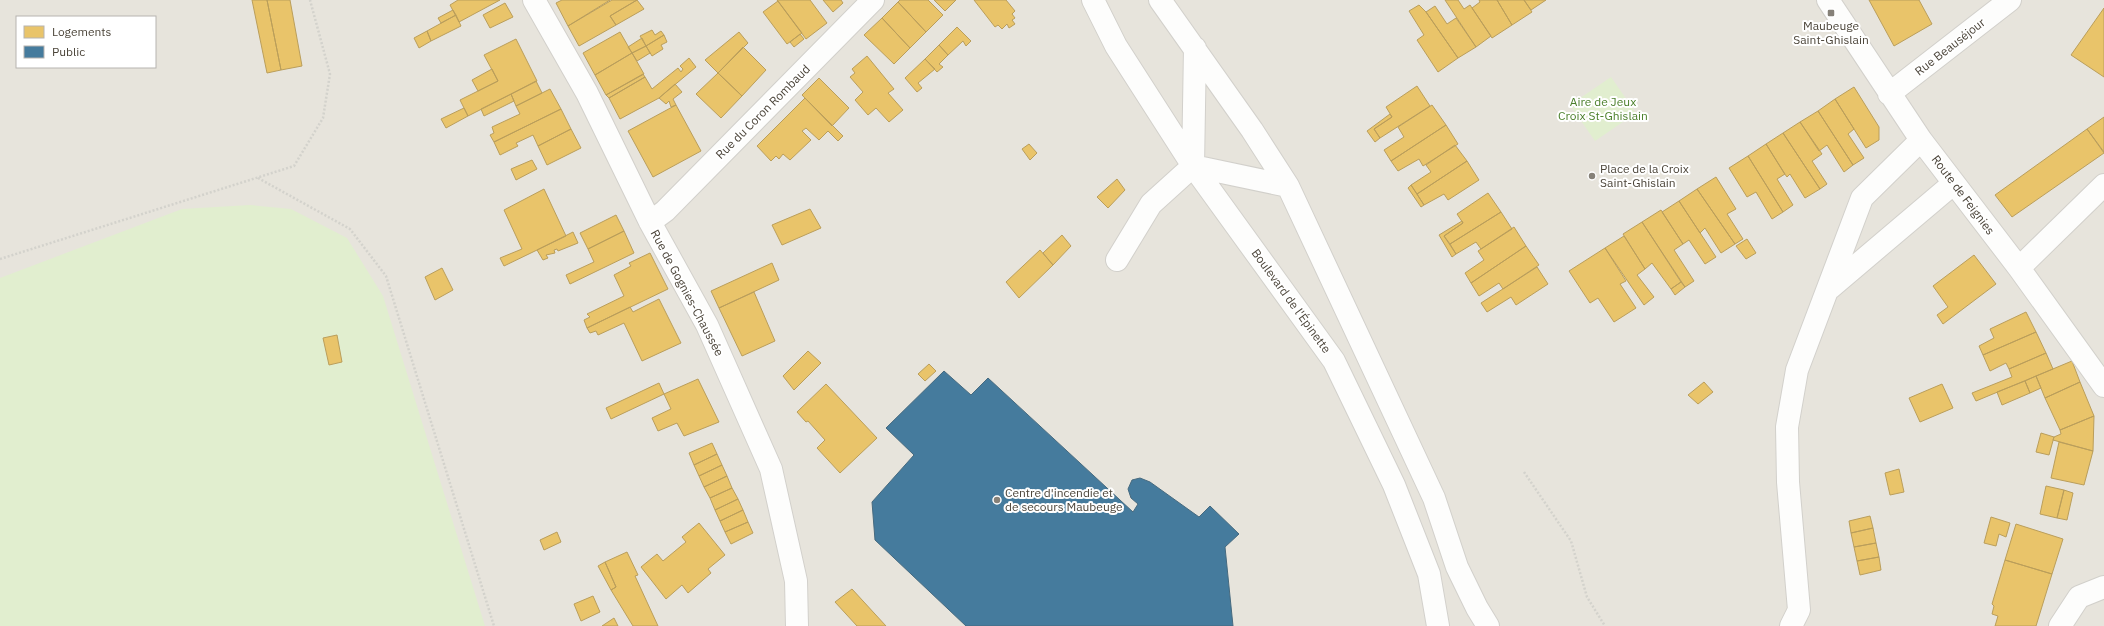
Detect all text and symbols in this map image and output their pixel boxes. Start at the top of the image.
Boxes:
marker: Maubeuge Saint-Ghislain [1826,8,1836,18]
street label: Rue Beauséjour [1912,14,1988,79]
legend [16,16,156,68]
place label: Maubeuge Saint-Ghislain [1793,18,1869,47]
text: Logements [52,24,112,39]
text: Public [52,44,85,59]
street label: Rue du Coron Rombaud [712,61,813,162]
park label: Aire de Jeux Croix St-Ghislain [1558,94,1648,123]
street label: Route de Feignies [1929,152,1998,237]
place label: Place de la Croix Saint-Ghislain [1600,161,1689,190]
marker: Place de la Croix Saint-Ghislain [1587,171,1597,181]
street label: Rue de Gognies-Chaussée [648,227,727,359]
street label: Boulevard de l'Épinette [1249,246,1335,356]
place label: Centre d'incendie et de secours Maubeuge [1005,485,1123,514]
marker: Centre d'incendie et de secours Maubeuge [992,495,1002,505]

